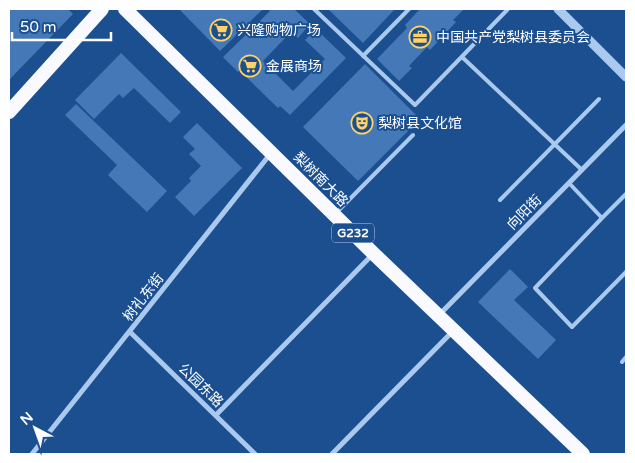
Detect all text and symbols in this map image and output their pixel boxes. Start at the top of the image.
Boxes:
scale bar [12,10,111,42]
text: 50 m [20,18,57,36]
supermarket icon: 兴隆购物广场 [209,18,233,42]
place label: 兴隆购物广场 [237,22,321,39]
office icon: 中国共产党梨树县委员会 [408,25,432,49]
place label: 中国共产党梨树县委员会 [436,29,590,46]
supermarket icon: 金展商场 [238,54,262,78]
place label: 金展商场 [266,58,322,75]
theatre icon: 梨树县文化馆 [350,111,374,135]
place label: 梨树县文化馆 [378,115,462,132]
street label: 梨树南大路 [290,149,351,210]
street label: 向阳街 [503,191,545,233]
road number: G232 [332,224,374,242]
street label: 树礼东街 [119,270,167,325]
street label: 公园东路 [175,360,227,411]
north arrow [10,403,60,453]
text: N [17,408,37,429]

